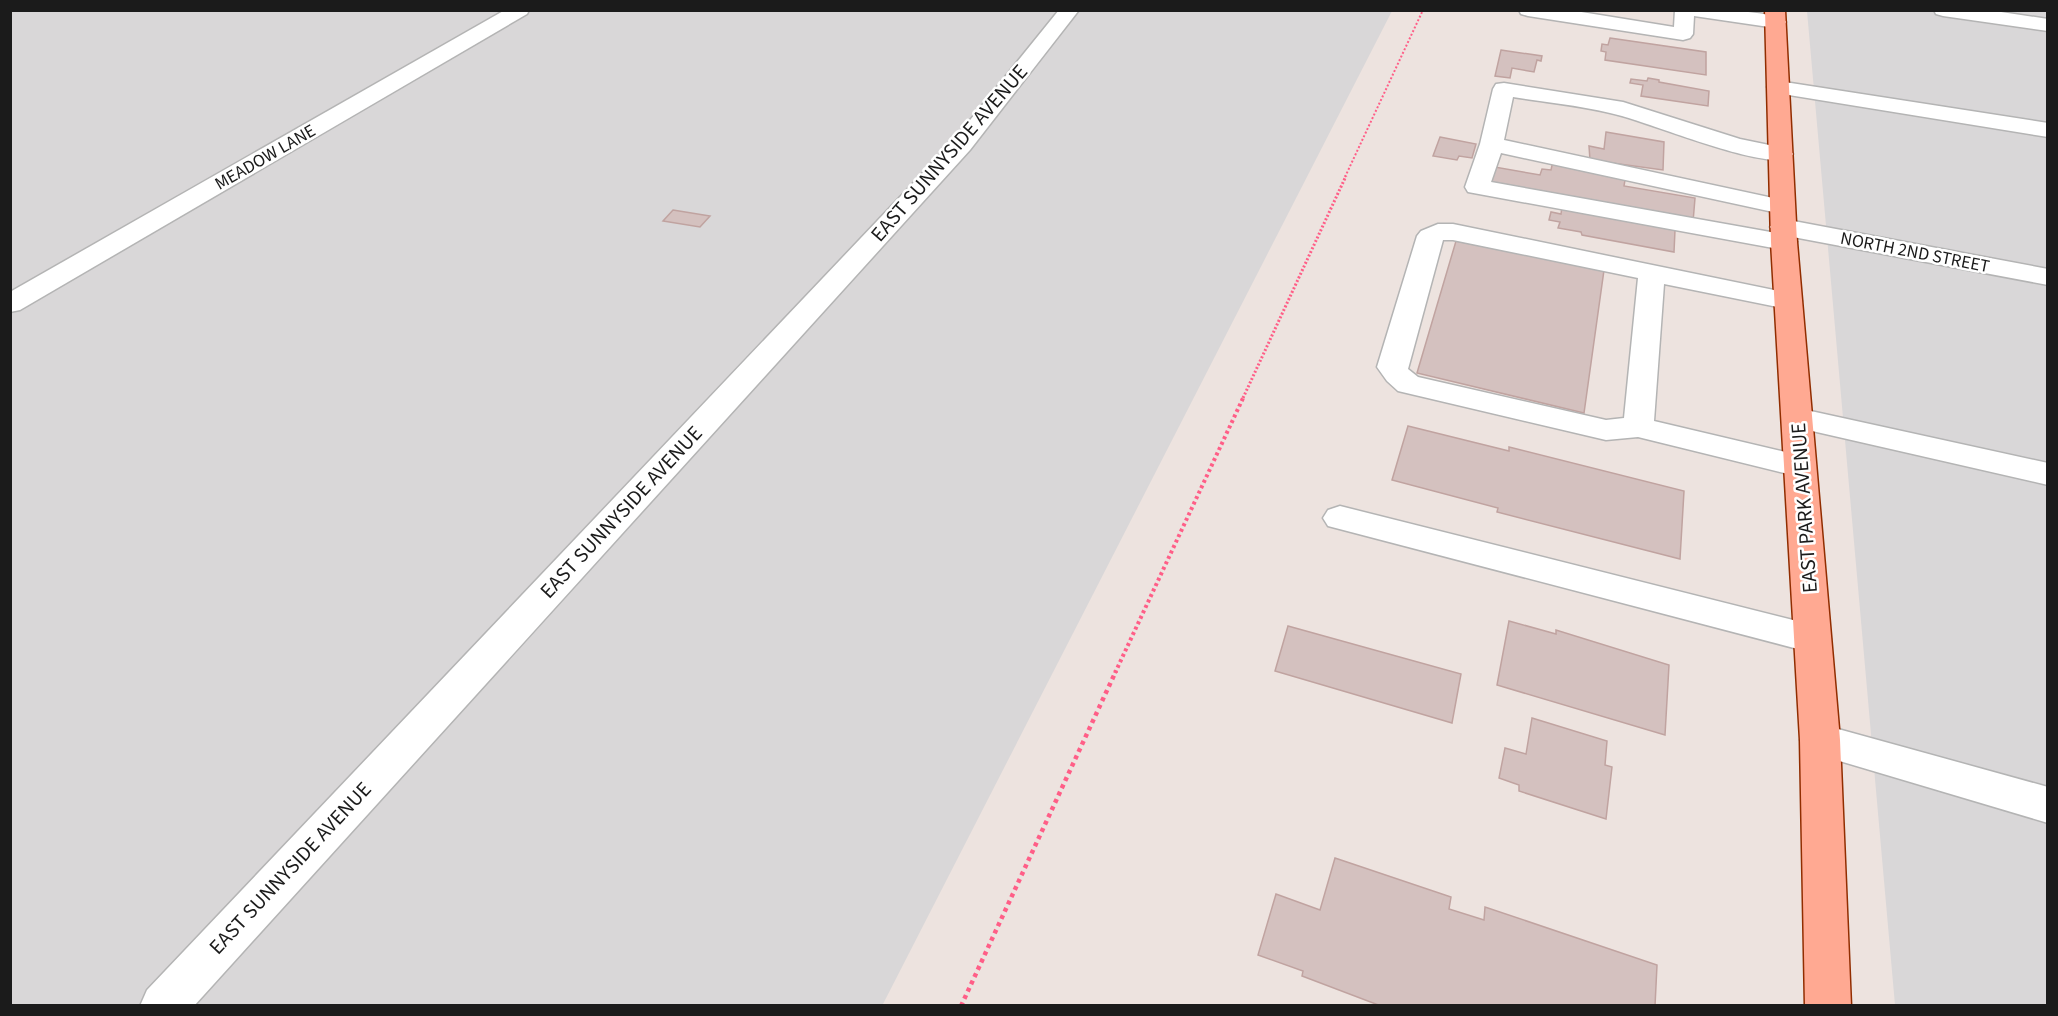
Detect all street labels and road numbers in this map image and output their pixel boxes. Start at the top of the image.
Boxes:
street label: EAST SUNNYSIDE AVENUE [863,58,1035,248]
street label: MEADOW LANE [210,118,320,196]
street label: NORTH 2ND STREET [1838,226,1992,279]
street label: EAST SUNNYSIDE AVENUE [533,419,709,605]
street label: EAST PARK AVENUE [1783,422,1825,594]
street label: EAST SUNNYSIDE AVENUE [202,775,378,961]

